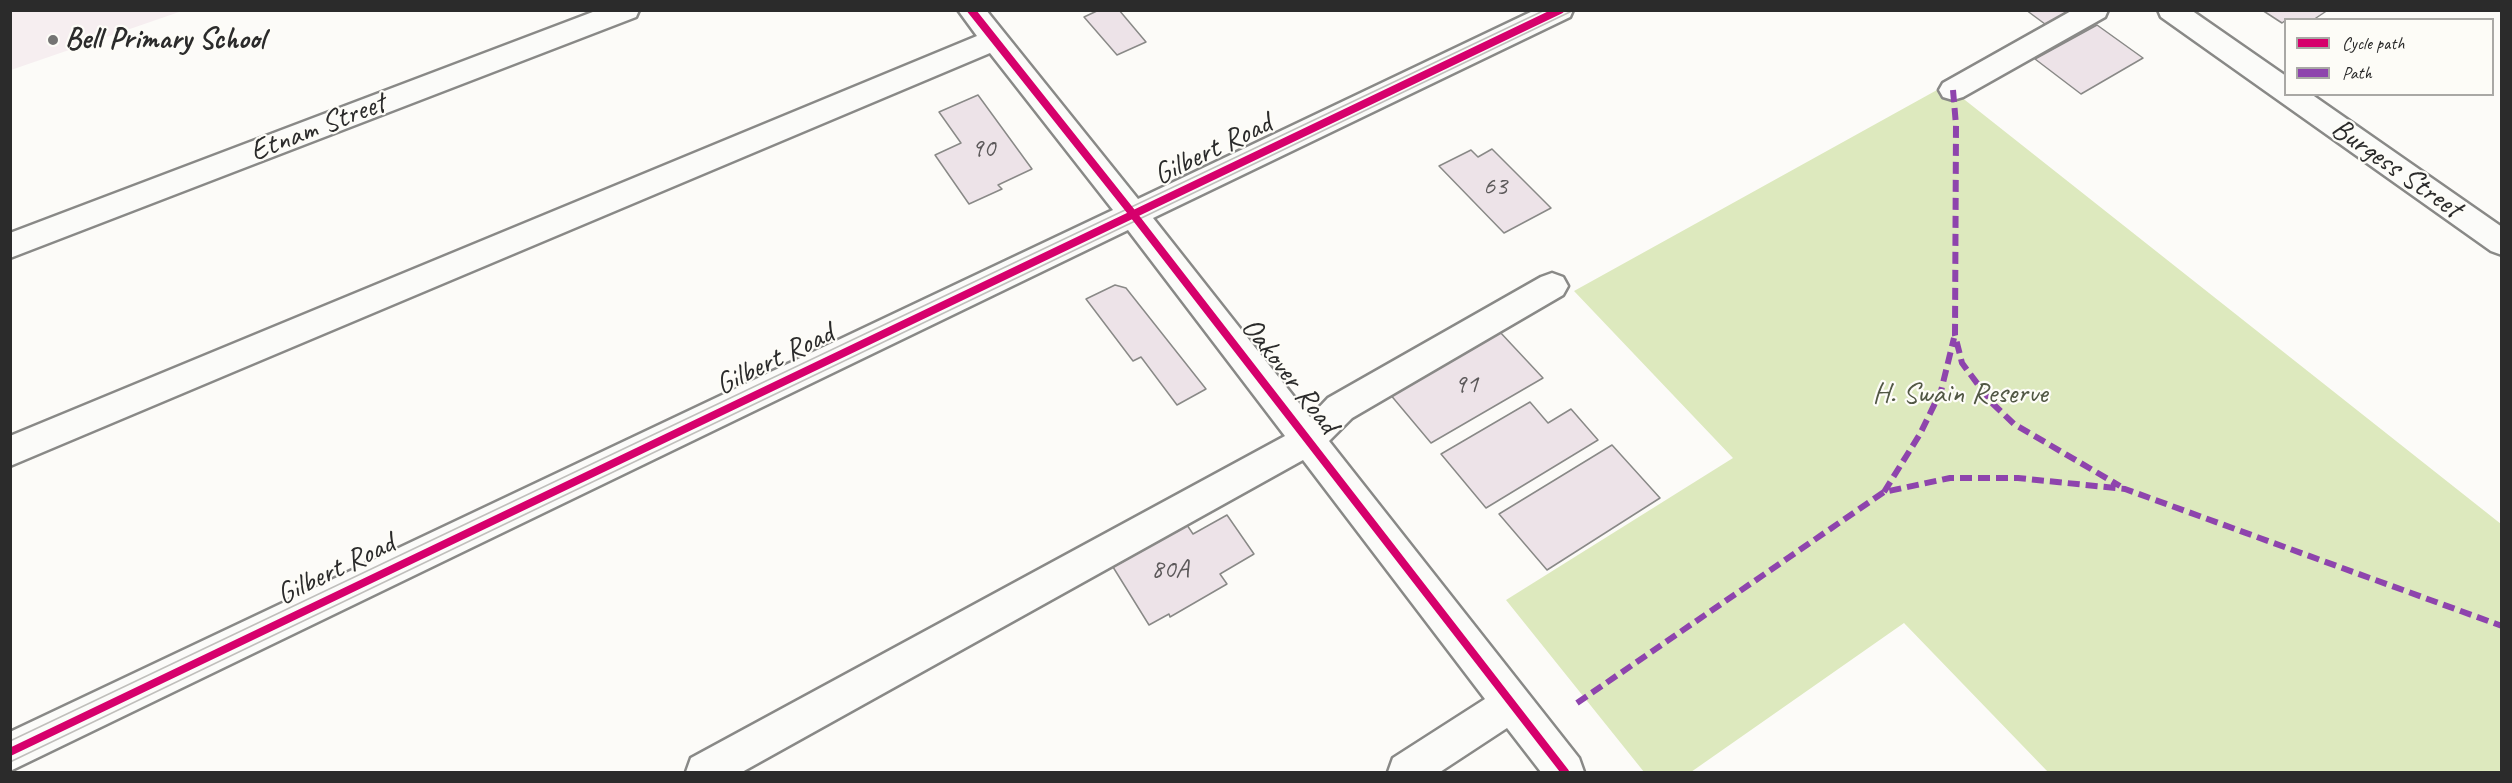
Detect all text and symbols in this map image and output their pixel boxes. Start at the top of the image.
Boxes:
legend [2284,18,2494,96]
place label: Bell Primary School [65,22,265,58]
text: Cycle path [2342,32,2404,54]
marker: Bell Primary School [46,33,60,47]
text: Path [2342,62,2372,84]
street label: Etnam Street [245,86,391,170]
street label: Gilbert Road [1148,106,1278,194]
street label: Burgess Street [2324,111,2468,227]
house number: 90 [971,133,995,165]
house number: 63 [1483,171,1507,203]
street label: Oakover Road [1232,311,1346,441]
street label: Gilbert Road [710,316,840,404]
house number: 91 [1454,369,1478,401]
park label: H. Swain Reserve [1873,376,2047,412]
street label: Gilbert Road [271,526,401,614]
house number: 80A [1151,554,1189,586]

